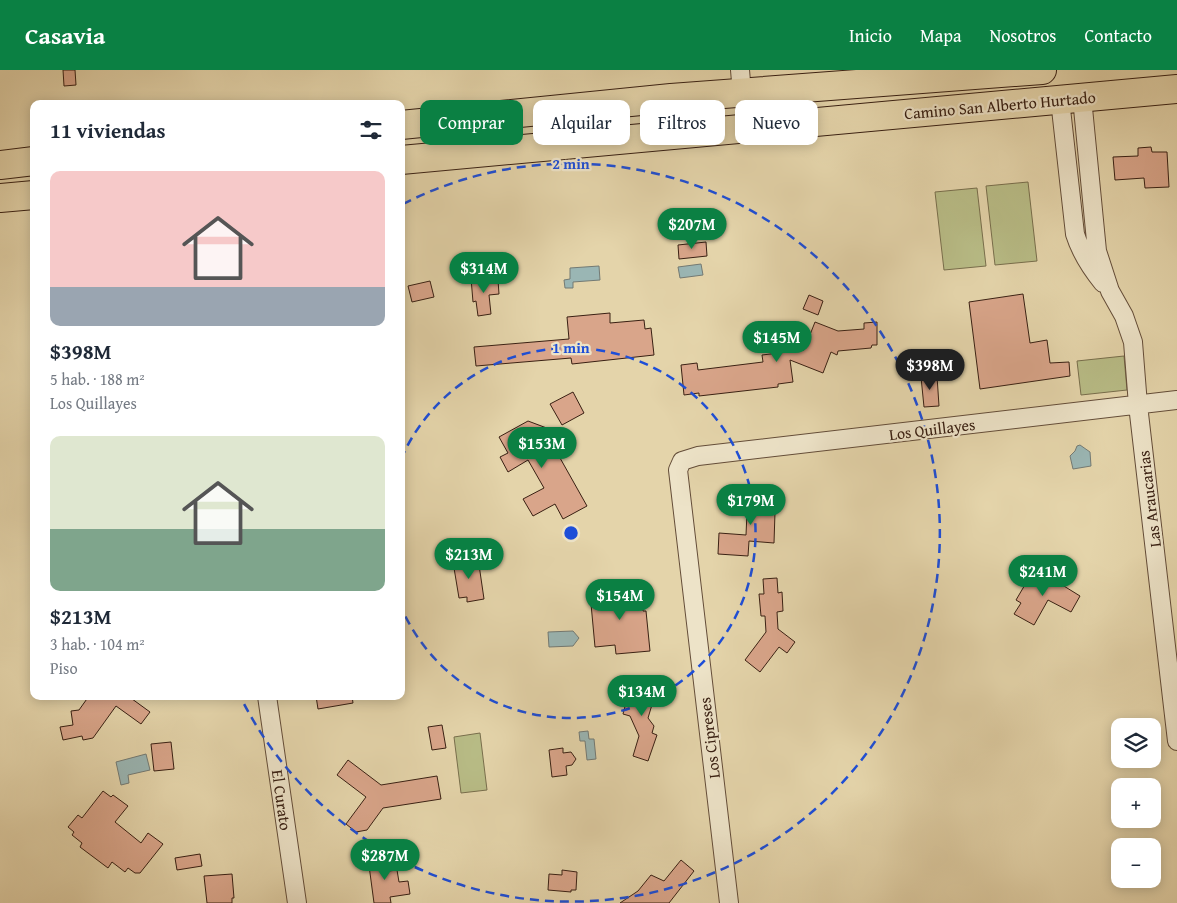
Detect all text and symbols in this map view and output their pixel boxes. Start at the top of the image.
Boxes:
text: Casavia [25,18,105,53]
text: Inicio [849,22,892,49]
text: Mapa [920,22,961,49]
text: Nosotros [989,22,1057,49]
text: Contacto [1085,22,1152,49]
street label: Camino San Alberto Hurtado [903,85,1097,125]
chip: Comprar [420,100,523,145]
chip: Alquilar [533,100,630,145]
chip: Filtros [640,100,725,145]
chip: Nuevo [735,100,818,145]
text: 11 viviendas [50,115,166,146]
icon: filters [357,116,385,144]
text: 2 min [552,153,590,174]
icon: home [173,203,263,293]
pin: $207M [657,208,727,250]
text: $207M [669,212,715,236]
pin: $314M [449,252,519,294]
text: $314M [461,256,507,280]
pin: $145M [742,320,812,363]
text: $145M [754,325,800,349]
text: $398M [50,336,112,367]
text: 1 min [552,337,590,358]
pin: $398M [895,348,965,391]
text: $398M [907,353,953,377]
text: 5 hab. · 188 m² [50,367,145,391]
text: Los Quillayes [50,391,137,415]
street label: Los Quillayes [887,412,977,446]
pin: $153M [507,426,577,469]
text: $153M [519,431,565,455]
street label: Las Araucarias [1131,449,1167,549]
icon: home [173,468,263,558]
pin: $179M [716,484,786,526]
text: $179M [728,488,774,512]
centre of rings [562,524,580,542]
pin: $213M [434,538,504,580]
text: $213M [446,542,492,566]
pin: $241M [1008,554,1078,597]
text: $241M [1020,559,1066,583]
pin: $154M [585,578,655,621]
text: $154M [597,583,643,607]
text: $213M [50,601,112,632]
text: 3 hab. · 104 m² [50,632,145,656]
text: Piso [50,656,78,680]
pin: $134M [607,674,677,717]
text: $134M [619,679,665,703]
street label: Los Cipreses [692,696,726,780]
map controls [1111,718,1161,888]
button: layers [1111,718,1161,768]
street label: El Curato [266,768,298,832]
button: + [1111,778,1161,828]
pin: $287M [350,838,420,881]
button: − [1111,838,1161,888]
text: $287M [362,843,408,867]

